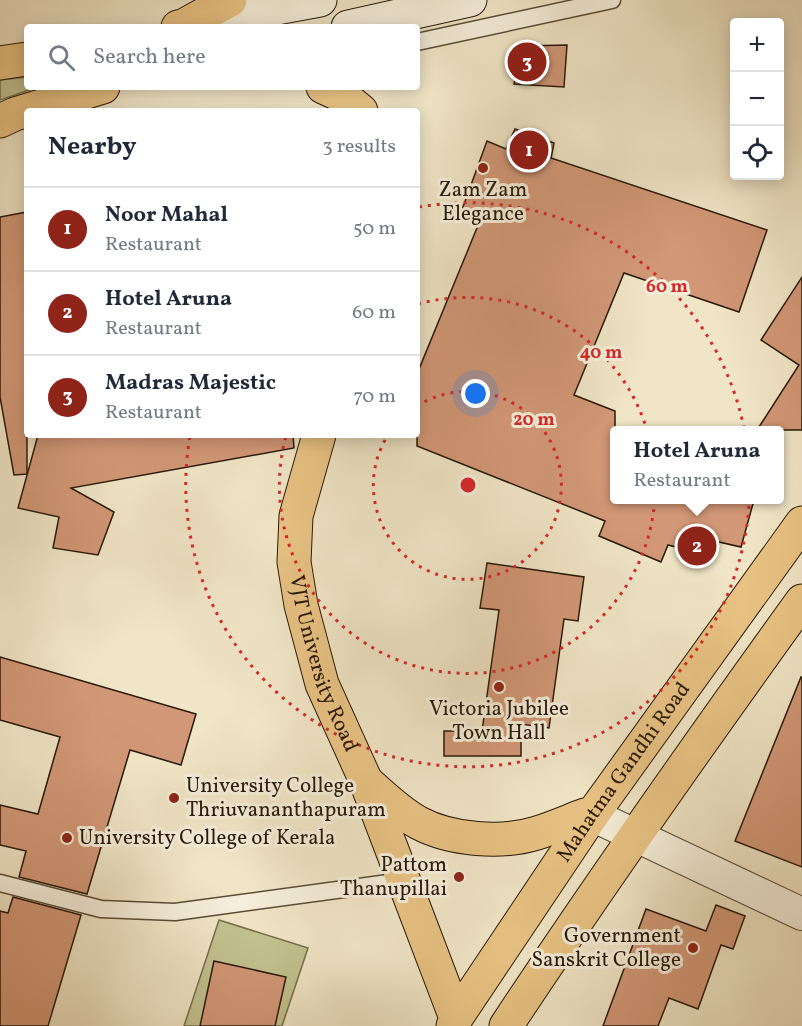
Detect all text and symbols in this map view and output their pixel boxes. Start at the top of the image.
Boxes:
map controls [730,18,784,180]
button: + [730,18,784,72]
search box [24,24,420,90]
pin: 3 [508,40,546,84]
icon: search [45,41,78,74]
text: Search here [93,42,206,73]
button: − [730,72,784,126]
button: locate [730,126,784,180]
pin: 1 [510,128,548,172]
text: Nearby [48,129,137,165]
text: 3 results [322,133,396,161]
marker: Zam Zam Elegance [476,161,490,175]
place label: Zam Zam Elegance [439,176,527,229]
text: Noor Mahal [105,200,228,231]
text: 1 [63,215,72,243]
text: 50 m [353,215,396,243]
text: Restaurant [105,231,202,259]
text: 60 m [646,275,688,300]
text: Hotel Aruna [105,284,232,315]
text: 2 [62,299,73,327]
text: 60 m [352,299,396,327]
text: Restaurant [105,315,202,343]
text: 40 m [580,341,622,366]
text: Madras Majestic [105,368,276,399]
your location [461,379,490,408]
text: 3 [62,383,73,411]
text: 70 m [353,383,396,411]
text: Restaurant [105,399,202,427]
text: 20 m [513,408,555,433]
popup [610,426,784,504]
text: Hotel Aruna [634,436,760,467]
text: Restaurant [634,467,730,495]
centre of rings [458,475,478,495]
pin: 2 [678,524,716,568]
street label: VJT University Road [282,573,365,756]
street label: Mahatma Gandhi Road [550,676,697,868]
marker: Victoria Jubilee Town Hall [492,680,506,694]
place label: Victoria Jubilee Town Hall [429,695,569,748]
place label: University College Thriuvananthapuram [186,772,386,825]
marker: University College Thriuvananthapuram [167,791,181,805]
place label: University College of Kerala [79,824,335,853]
marker: University College of Kerala [60,831,74,845]
place label: Pattom Thanupillai [340,851,447,904]
marker: Pattom Thanupillai [452,870,466,884]
place label: Government Sanskrit College [531,922,681,975]
marker: Government Sanskrit College [686,941,700,955]

